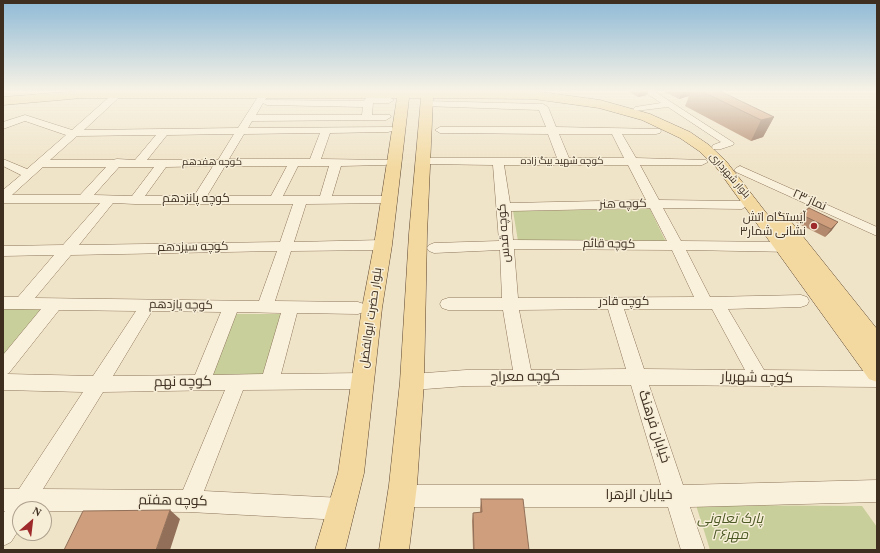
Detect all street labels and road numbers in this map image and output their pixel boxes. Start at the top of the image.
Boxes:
street label: بلوار شهرداری [706,151,752,201]
street label: کوچه شهید بیگ زاده [521,156,603,168]
street label: کوچه هفدهم [182,157,242,169]
street label: نماز ۲۳ [790,187,828,215]
street label: کوچه پانزدهم [162,193,230,207]
street label: کوچه هنر [599,197,647,213]
street label: کوچه قدس [496,203,514,263]
street label: کوچه قائم [583,237,635,253]
street label: کوچه سیزدهم [157,240,229,256]
street label: بلوار حضرت ابوالفضل [358,267,386,369]
street label: کوچه قادر [599,296,649,310]
street label: کوچه یازدهم [149,298,213,314]
street label: کوچه معراج [490,369,560,387]
street label: کوچه شهریار [721,370,793,388]
street label: کوچه نهم [154,374,212,392]
street label: خیابان فرهنگ [633,388,673,466]
street label: خیابان الزهرا [605,488,673,504]
street label: کوچه هفتم [138,493,208,511]

